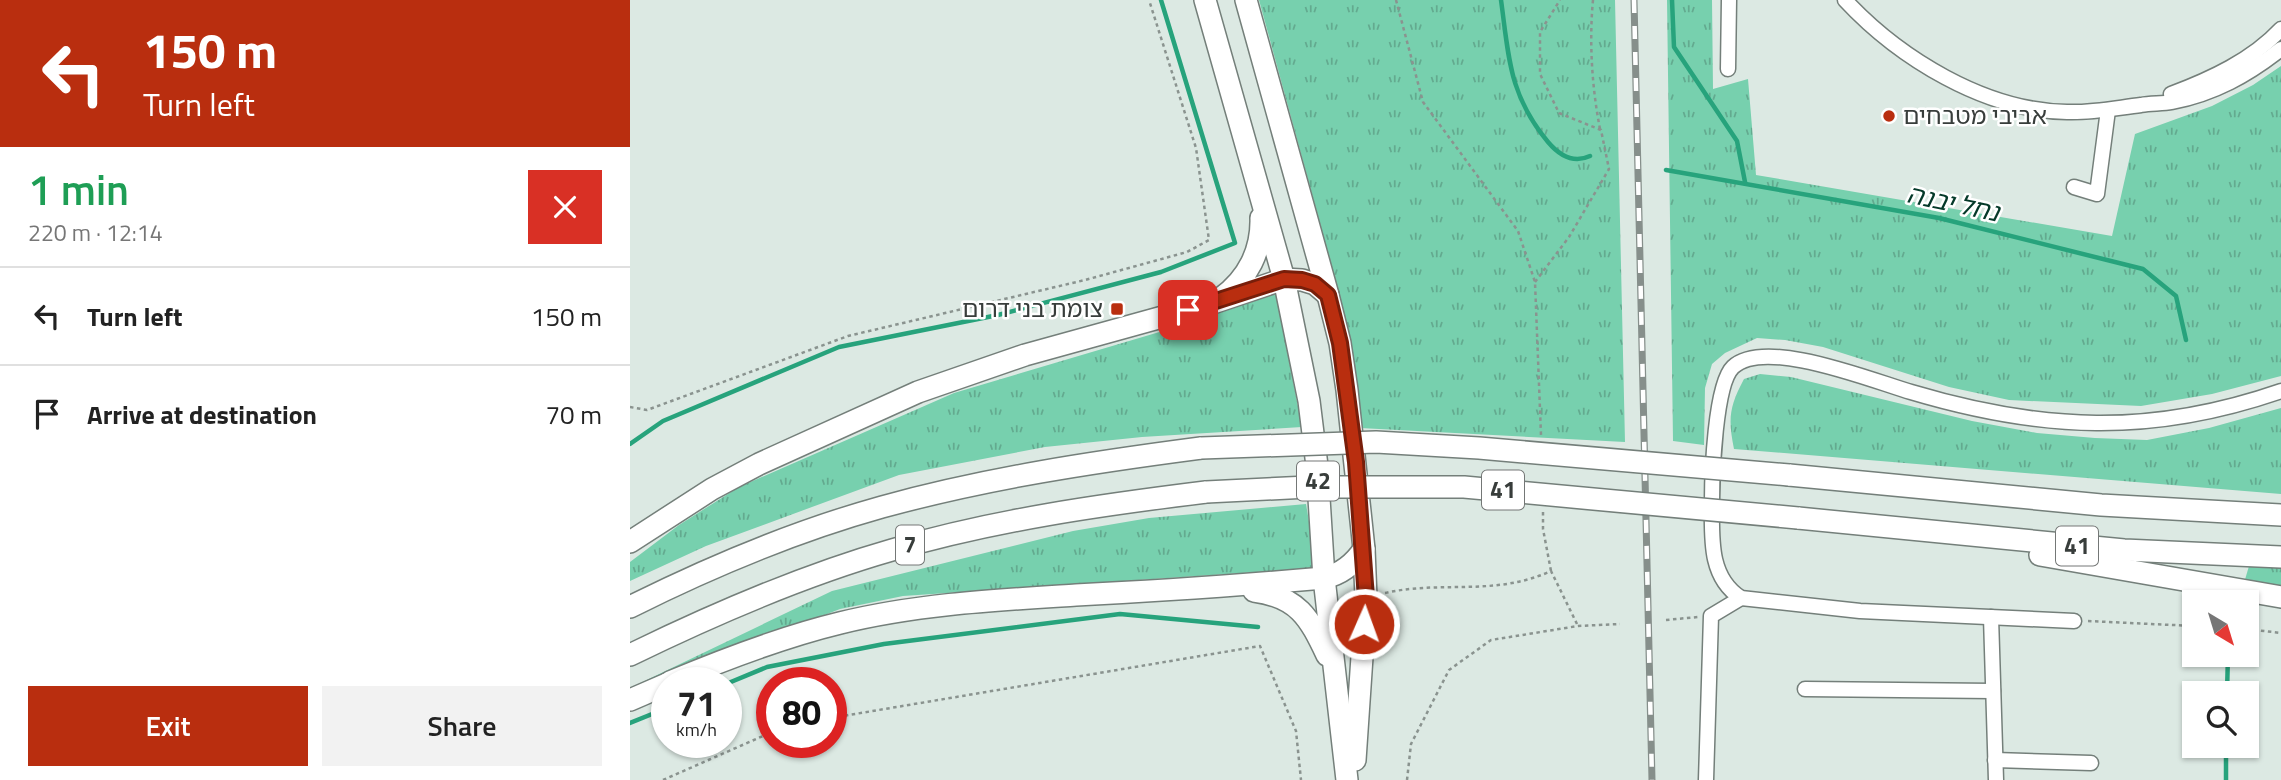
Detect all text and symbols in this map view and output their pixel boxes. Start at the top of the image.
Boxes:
text: 150 m [143,12,277,87]
icon: left [28,28,119,119]
text: Turn left [143,80,255,128]
place label: אביבי מטבחים [1903,97,2047,133]
marker: אביבי מטבחים [1881,108,1897,124]
text: 1 min [28,157,129,221]
button: close [528,170,602,244]
water label: נחל יבנה [1903,174,2005,232]
text: 220 m · 12:14 [28,215,163,250]
pin [1158,280,1218,340]
place label: צומת בני דרום [962,290,1103,326]
icon: arrive [1169,291,1207,329]
icon: left [28,297,66,335]
text: Turn left [87,297,182,336]
text: 150 m [531,297,602,336]
marker: צומת בני דרום [1109,301,1125,317]
icon: arrive [28,395,66,433]
text: Arrive at destination [87,395,317,434]
text: 70 m [545,395,602,434]
road number: 42 [1297,461,1339,500]
road number: 41 [1482,470,1524,510]
road number: 7 [896,526,924,565]
road number: 41 [2056,526,2098,566]
position arrow [1327,587,1401,661]
north arrow [2182,590,2259,667]
map controls [2182,590,2259,758]
speed limit sign: 80 [756,667,847,758]
text: 71 [677,676,716,730]
button: search [2182,681,2259,758]
button: Exit [28,686,308,766]
button: Share [322,686,602,766]
text: km/h [676,716,717,743]

